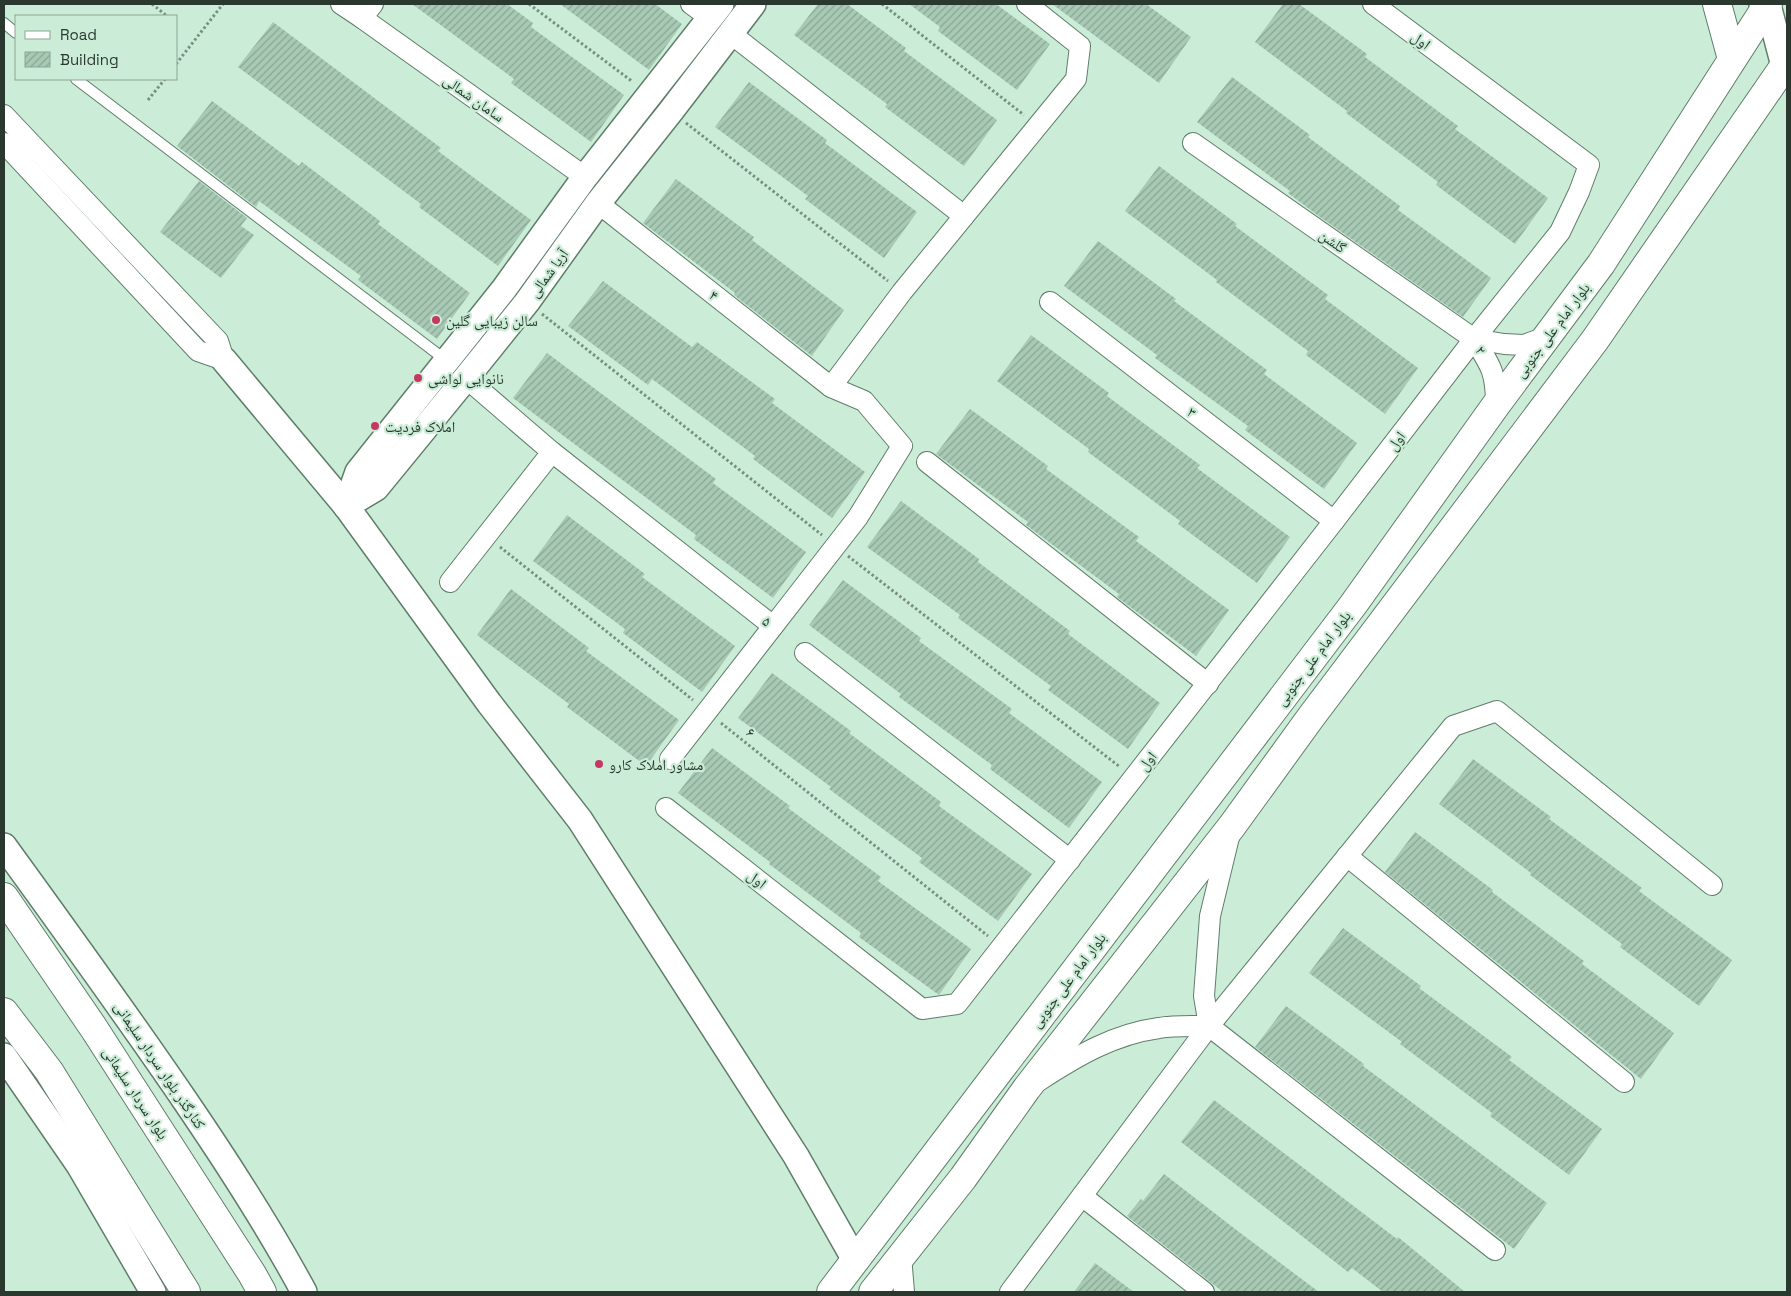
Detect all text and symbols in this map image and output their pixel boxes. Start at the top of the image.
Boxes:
legend [15,15,178,80]
text: Road [60,25,97,44]
street label: اول [1407,27,1435,54]
text: Building [60,50,119,69]
street label: سامان شمالی [439,70,508,127]
street label: گلشن [1315,225,1350,258]
street label: آریا شمالی [524,244,574,302]
street label: بلوار امام علی جنوبی [1510,279,1595,382]
street label: ۴ [705,285,723,305]
place label: سالن زیبایی گلین [446,311,538,331]
marker: سالن زیبایی گلین [430,314,442,326]
street label: ۲ [1471,342,1491,358]
place label: نانوایی لواشی [428,369,504,389]
marker: نانوایی لواشی [412,372,424,384]
street label: ۳ [1183,402,1201,422]
place label: املاک فردیت [385,417,455,436]
marker: املاک فردیت [369,420,381,432]
street label: اول [1383,427,1410,455]
street label: بلوار امام علی جنوبی [1271,607,1356,710]
street label: ۵ [758,611,776,631]
street label: ۶ [742,722,760,742]
street label: اول [1134,747,1161,775]
place label: مشاور املاک کارو [609,755,703,774]
marker: مشاور املاک کارو [593,758,605,770]
street label: اول [743,866,771,893]
street label: بلوار امام علی جنوبی [1026,929,1111,1032]
street label: کنارگذر بلوار سردار سلیمانی [111,998,209,1132]
street label: بلوار سردار سلیمانی [99,1043,173,1143]

